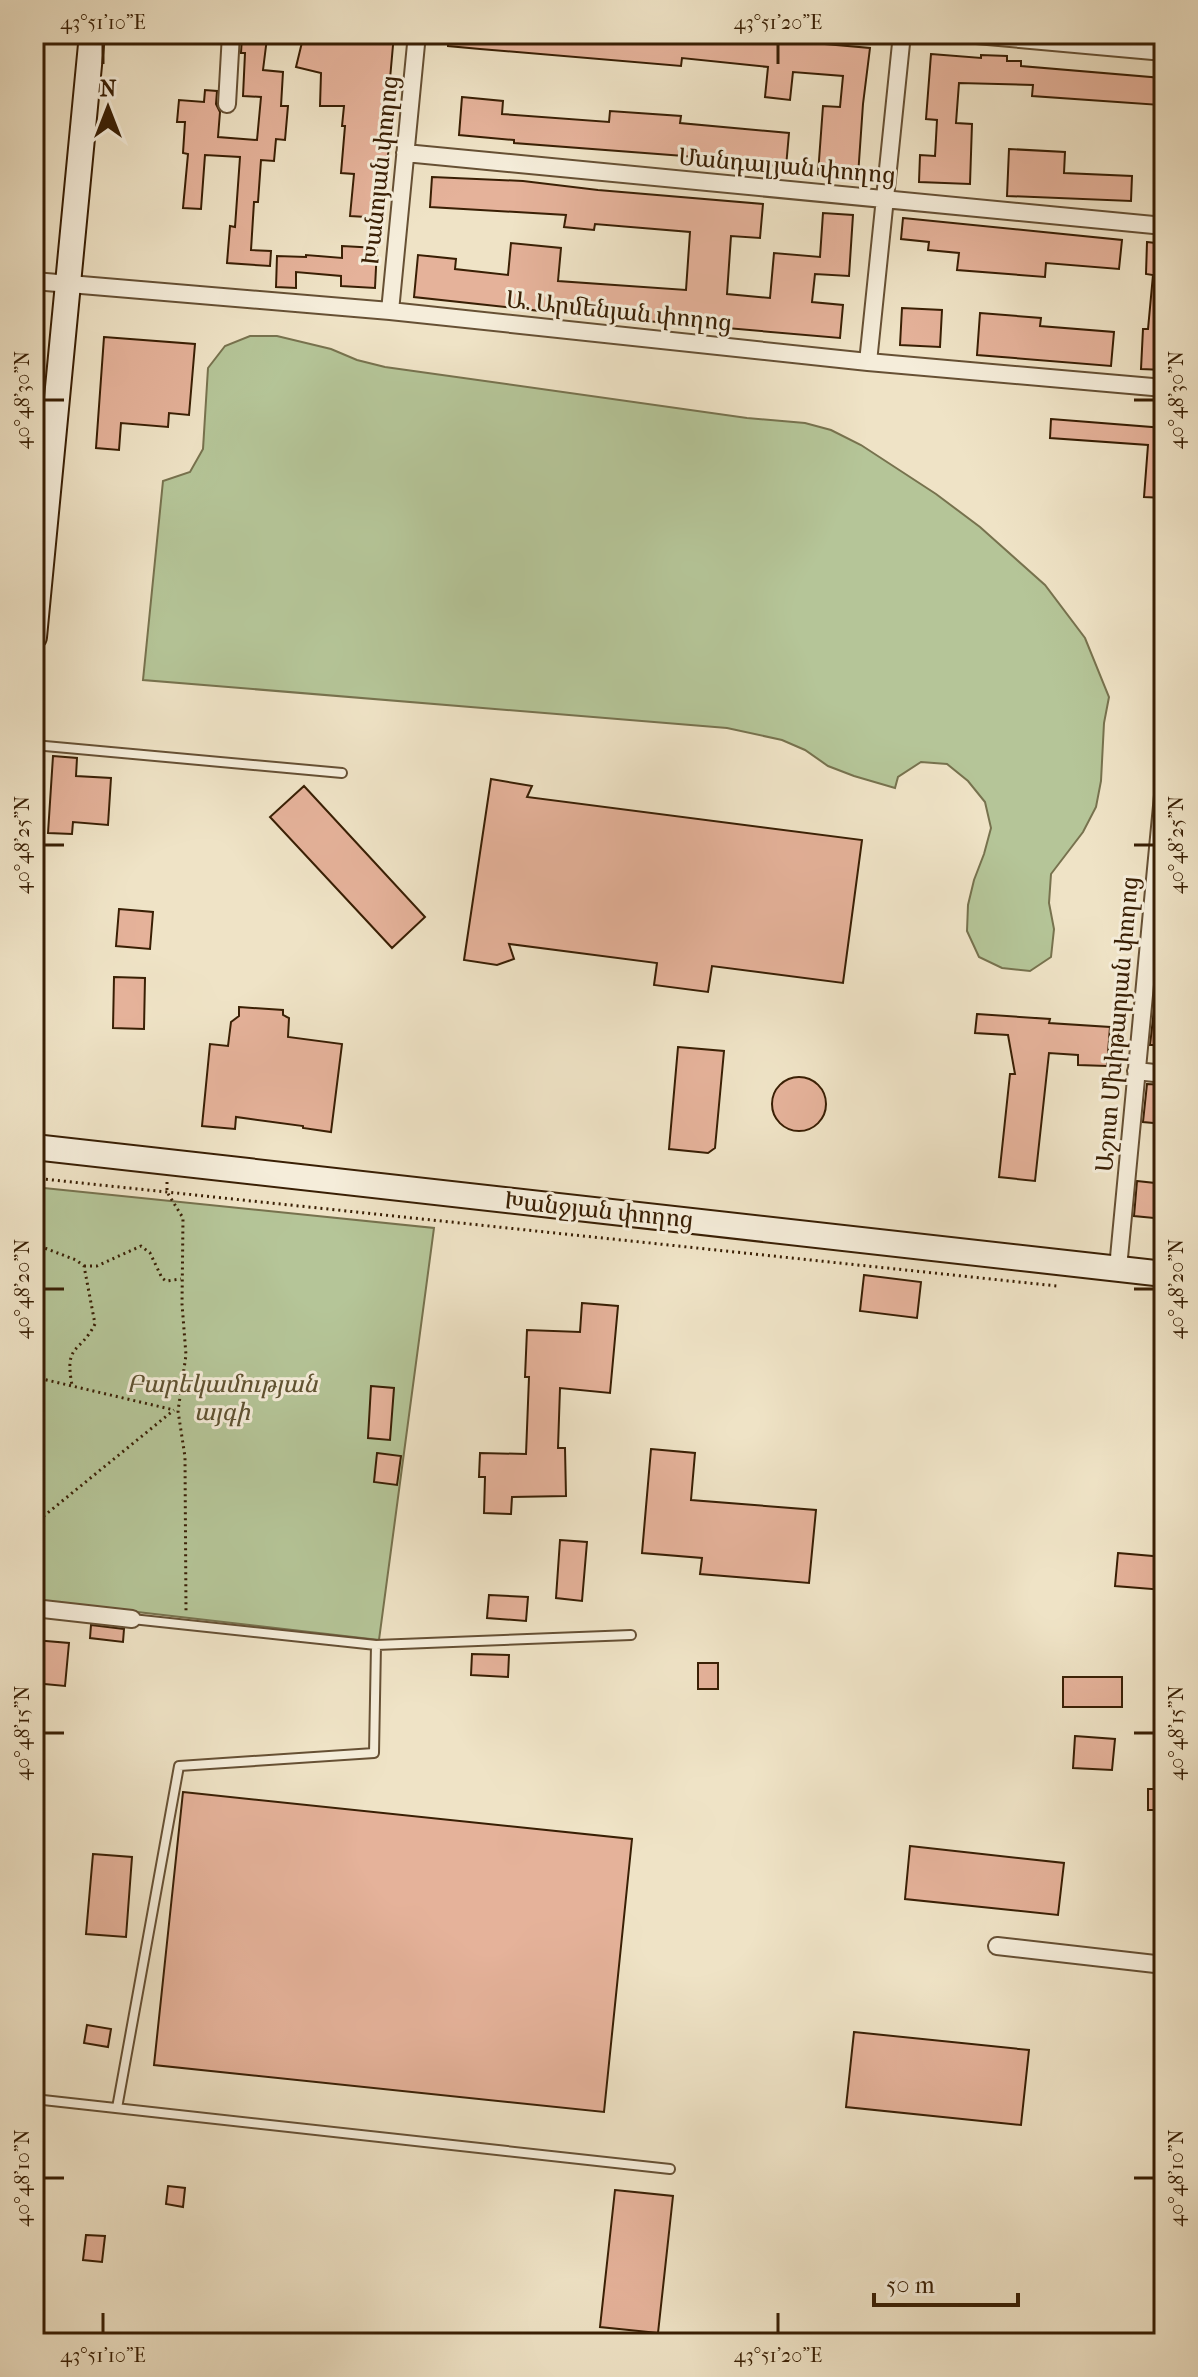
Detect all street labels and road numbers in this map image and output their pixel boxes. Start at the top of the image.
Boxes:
street label: Խանոյան փողոց [356,74,404,266]
street label: Մանդալյան փողոց [677,143,897,189]
street label: Ա. Արմենյան փողոց [505,285,733,337]
street label: Աշոտ Մխիթարյան փողոց [1090,875,1144,1173]
street label: Խանջյան փողոց [503,1186,695,1234]

